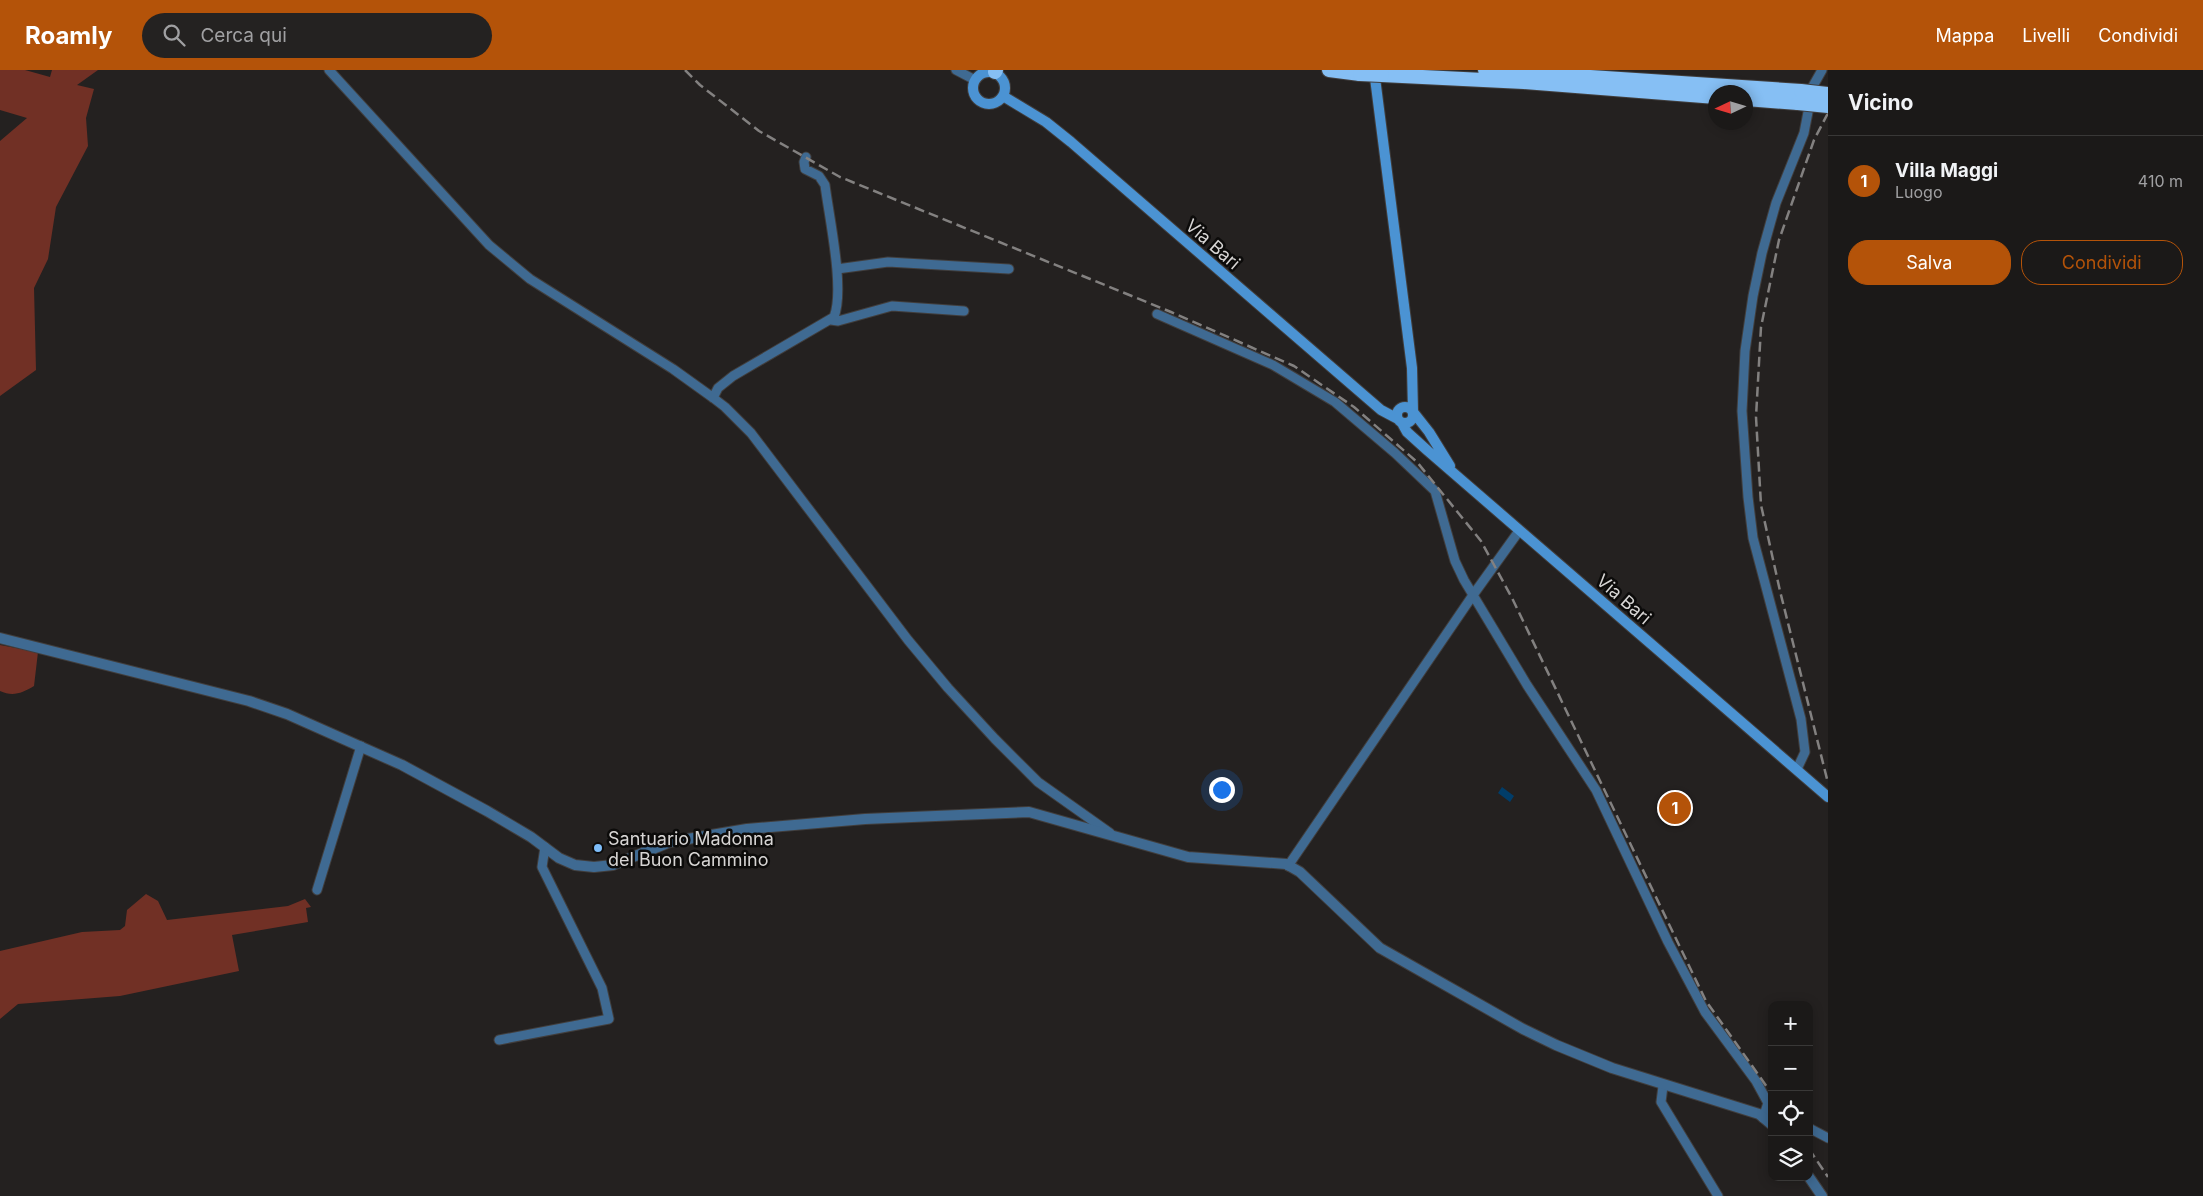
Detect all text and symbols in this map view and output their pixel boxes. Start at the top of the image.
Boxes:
search box [142,13,492,58]
text: Roamly [25,21,112,50]
icon: search [160,21,188,49]
text: Cerca qui [200,24,287,47]
text: Mappa [1936,25,1994,46]
text: Livelli [2022,25,2070,46]
text: Condividi [2098,25,2178,46]
north arrow [1708,85,1753,130]
text: Vicino [1848,90,1913,115]
text: Villa Maggi [1895,159,1998,182]
text: 1 [1861,171,1867,191]
text: 410 m [2138,171,2183,191]
text: Luogo [1895,182,1943,202]
street label: Via Bari [1181,215,1245,273]
button: Salva [1848,240,2011,285]
button: Condividi [2021,240,2183,285]
street label: Via Bari [1592,570,1656,628]
your location [1209,777,1235,803]
pin: 1 [1659,789,1691,827]
place label: Santuario Madonna del Buon Cammino [608,828,774,870]
marker: Santuario Madonna del Buon Cammino [592,842,604,854]
map controls [1768,1001,1813,1181]
button: + [1768,1001,1813,1046]
button: − [1768,1046,1813,1091]
button: locate [1768,1091,1813,1136]
button: layers [1768,1136,1813,1181]

